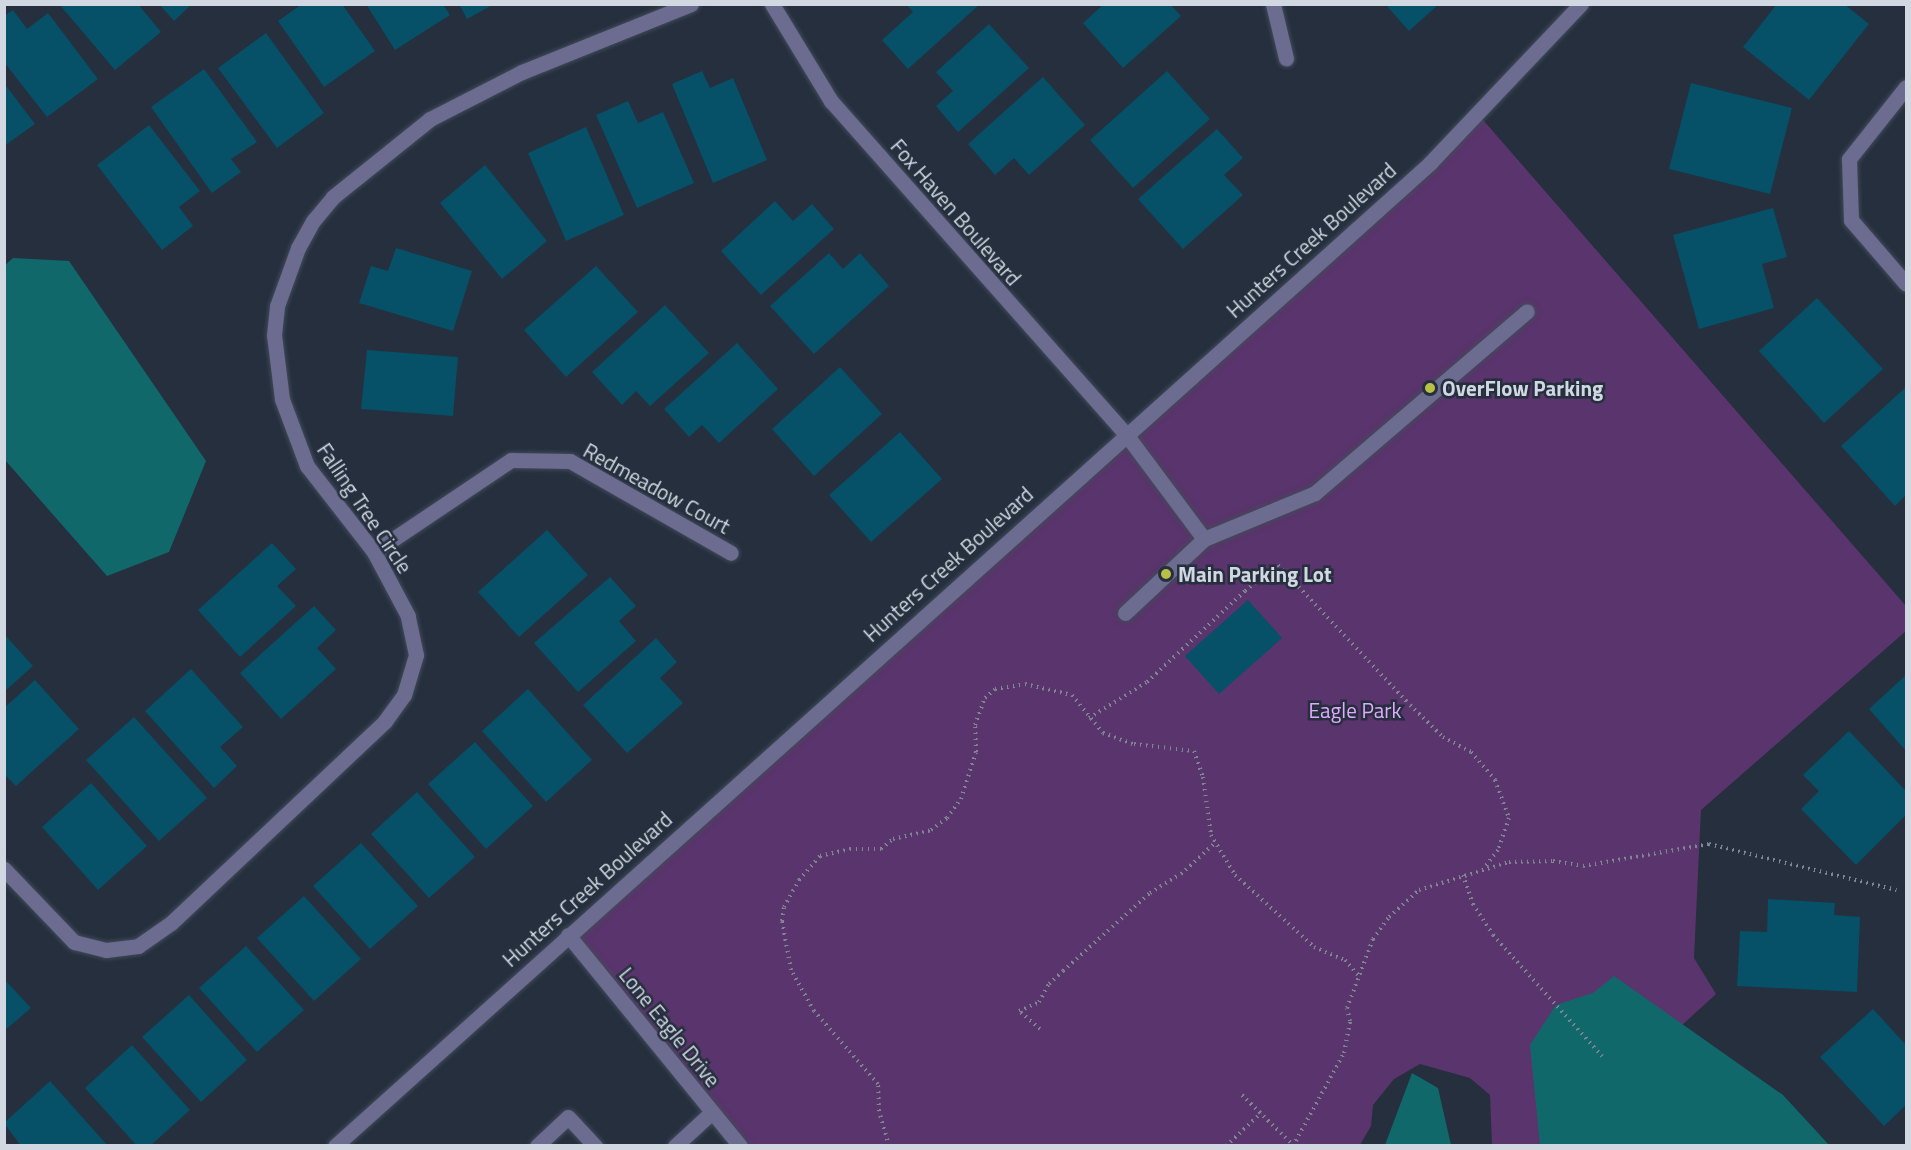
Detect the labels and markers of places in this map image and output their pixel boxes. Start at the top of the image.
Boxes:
place label: OverFlow Parking [1442,375,1603,401]
marker: OverFlow Parking [1423,381,1437,395]
place label: Main Parking Lot [1178,561,1332,587]
marker: Main Parking Lot [1159,567,1173,581]

